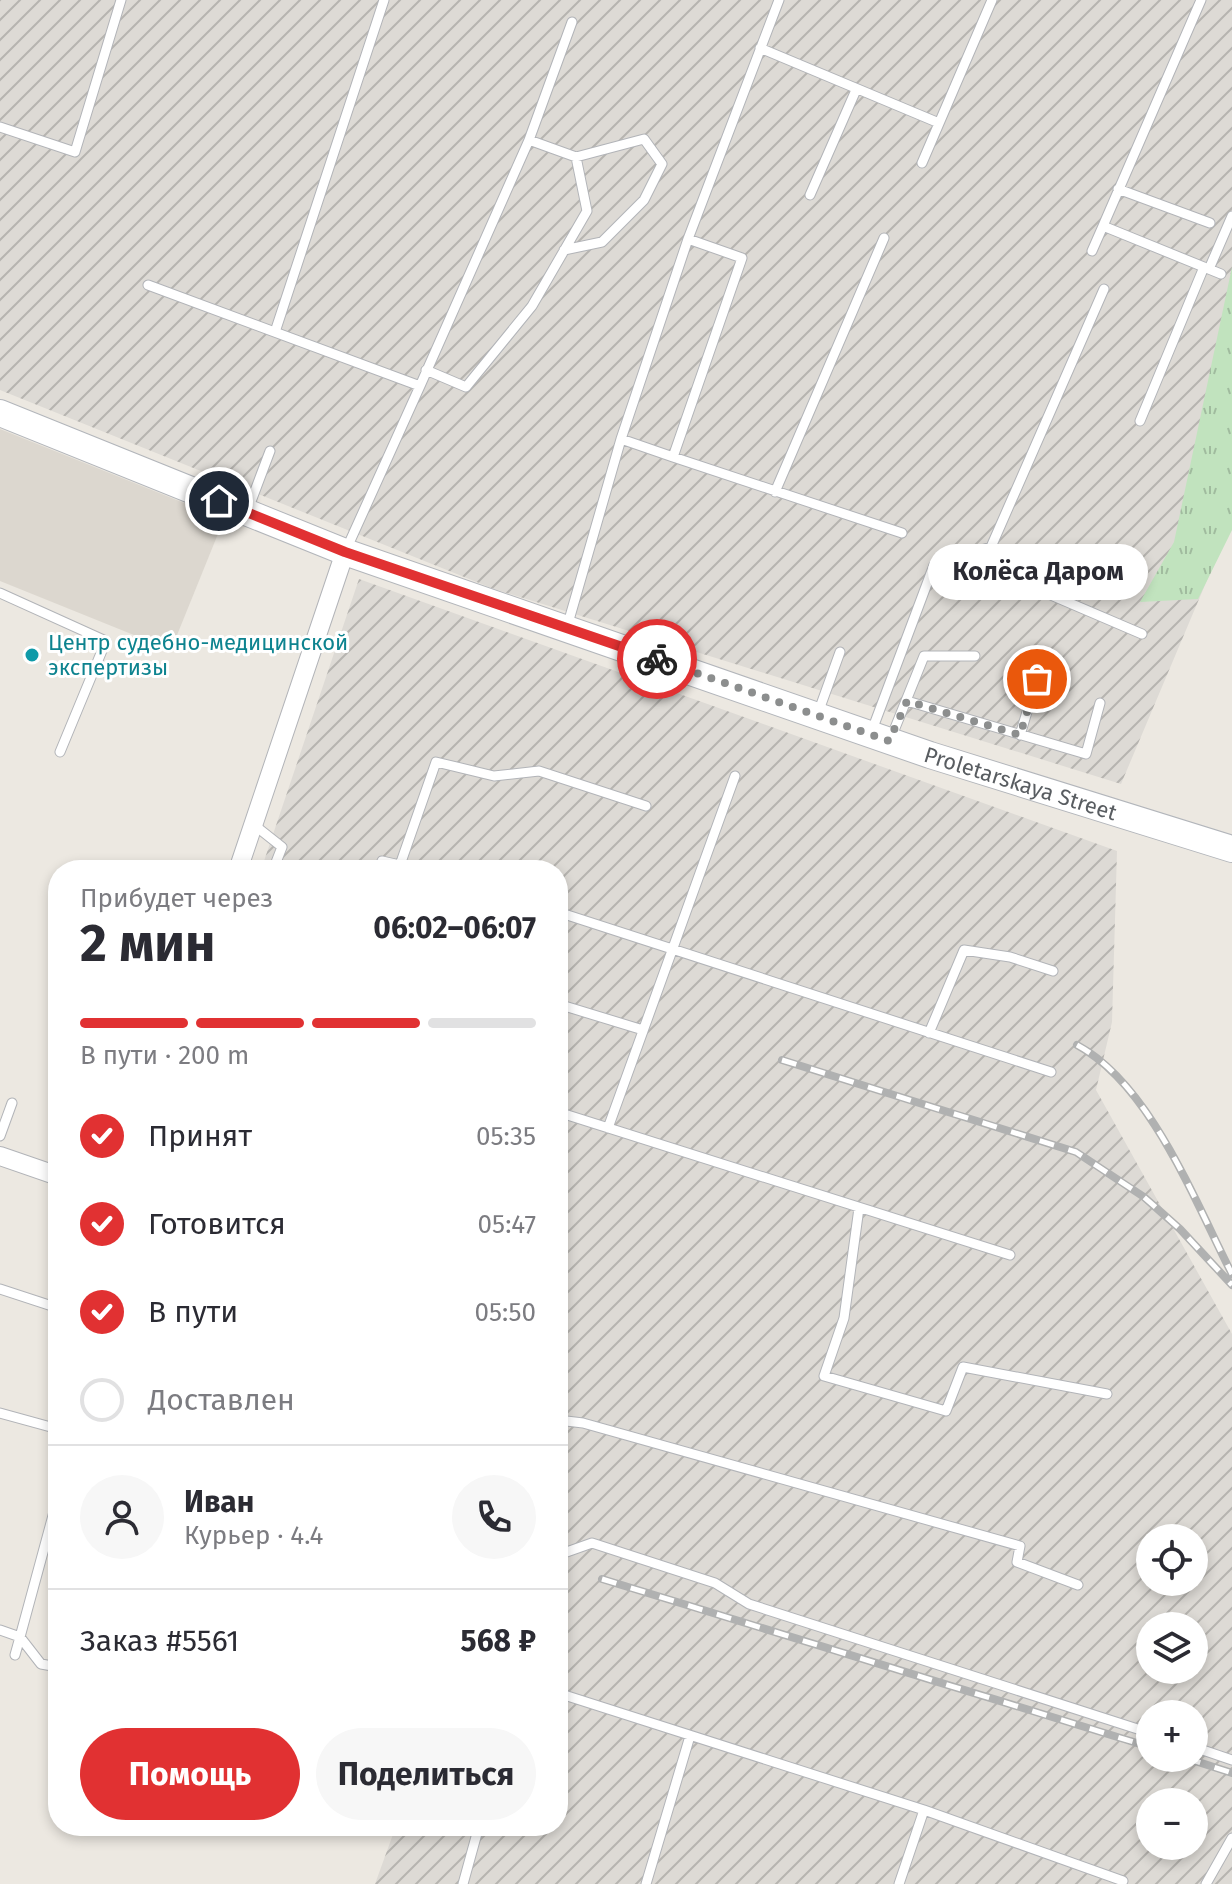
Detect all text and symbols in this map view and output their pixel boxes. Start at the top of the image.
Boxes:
pin [185,467,253,535]
icon: home [197,479,241,523]
callout: Колёса Даром [927,543,1147,599]
text: Колёса Даром [952,556,1124,587]
courier [617,619,697,699]
place label: Центр судебно-медицинской экспертизы [48,629,348,681]
icon: bike [635,637,679,681]
pin [1003,645,1071,713]
marker: Центр судебно-медицинской экспертизы [23,646,41,664]
icon: bag [1015,657,1059,701]
street label: Proletarskaya Street [921,741,1120,826]
text: Прибудет через [80,883,273,914]
text: 06:02–06:07 [373,910,536,946]
text: 2 мин [80,912,215,975]
text: В пути · 200 m [80,1040,249,1071]
icon: check [80,1114,124,1158]
text: Принят [148,1118,252,1154]
text: 05:35 [476,1121,536,1152]
icon: check [80,1202,124,1246]
text: Готовится [148,1206,286,1242]
text: 05:47 [478,1209,536,1240]
icon: check [80,1290,124,1334]
text: В пути [148,1294,238,1330]
text: 05:50 [475,1297,536,1328]
text: Доставлен [148,1382,295,1418]
button: person [80,1475,164,1559]
button: phone [452,1475,536,1559]
text: Иван [184,1484,254,1520]
text: Курьер · 4.4 [184,1520,323,1551]
map controls [1136,1524,1208,1860]
button: locate [1136,1524,1208,1596]
button: layers [1136,1612,1208,1684]
text: Заказ #5561 [80,1623,239,1659]
text: 568 ₽ [461,1623,536,1659]
button: + [1136,1700,1208,1772]
button: Помощь [80,1728,300,1820]
button: Поделиться [316,1728,536,1820]
button: − [1136,1788,1208,1860]

